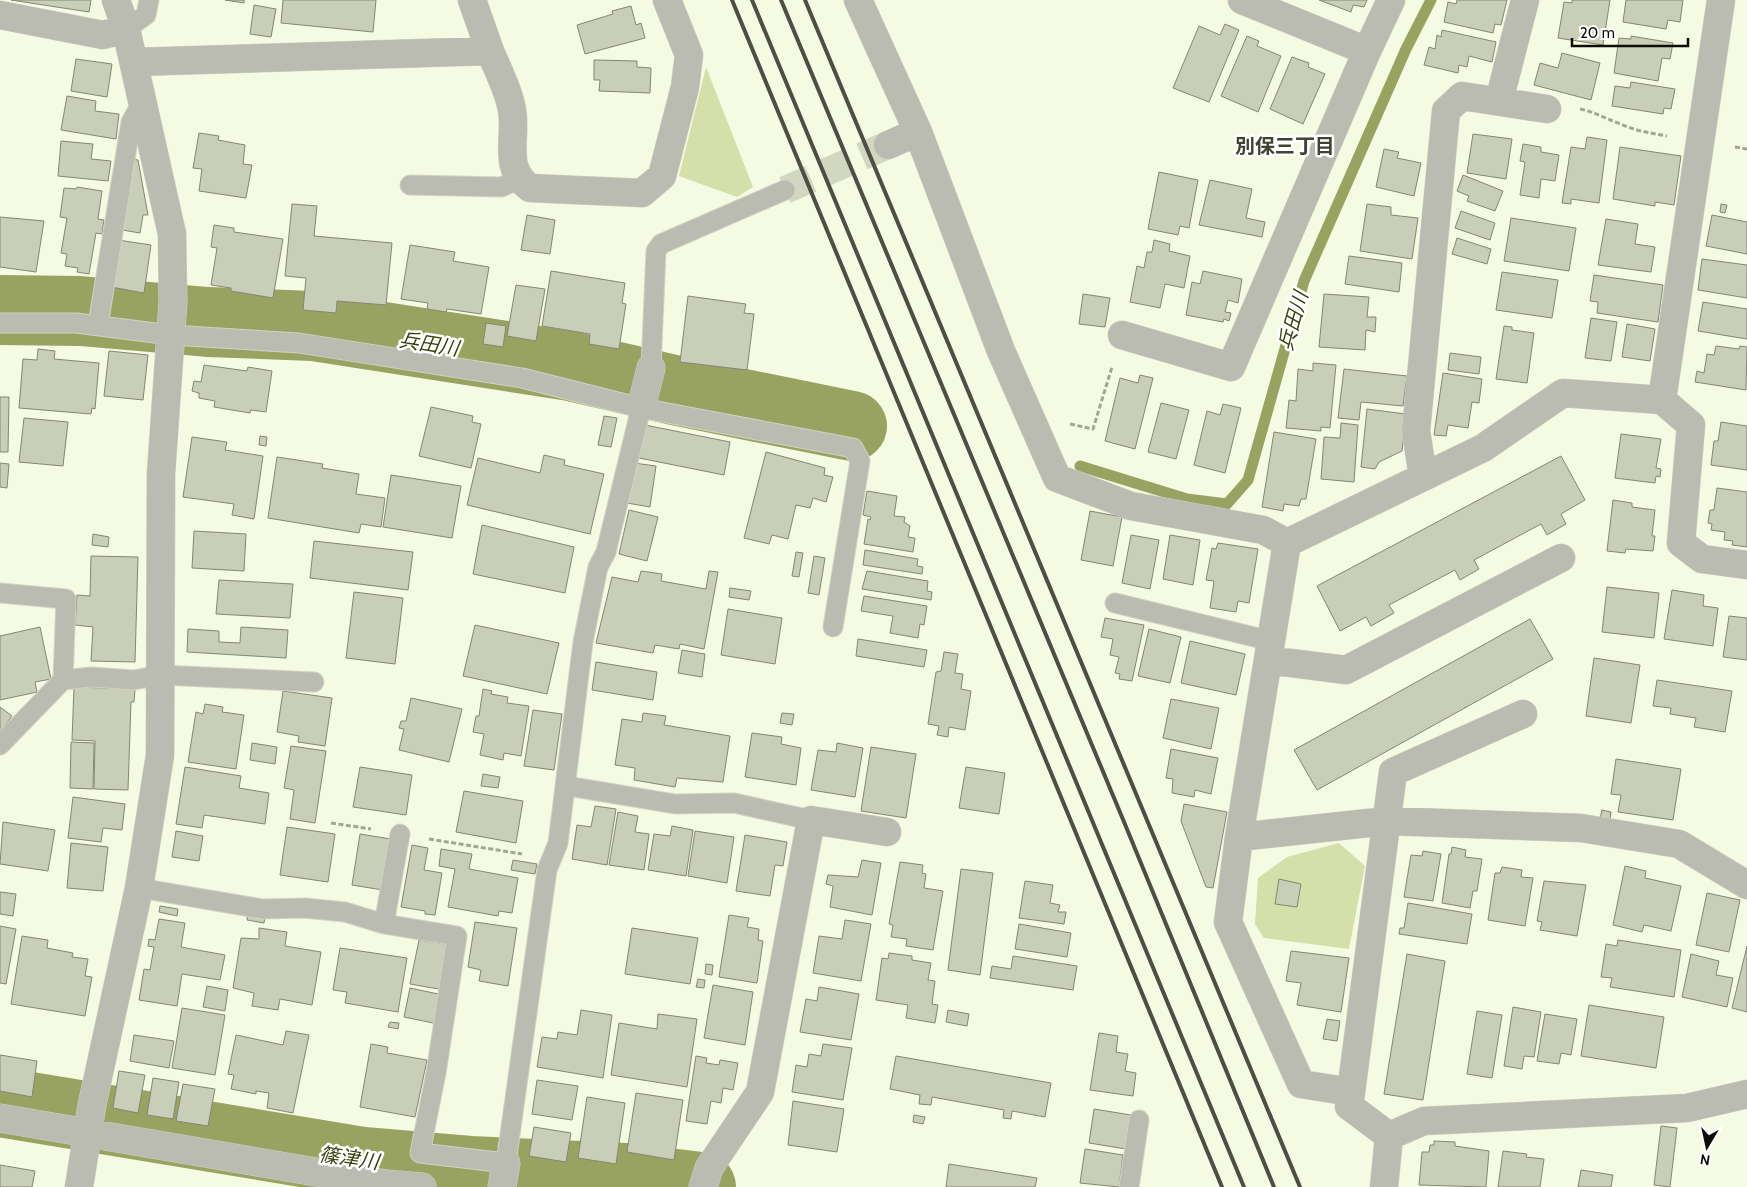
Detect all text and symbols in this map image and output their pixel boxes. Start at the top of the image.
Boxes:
scale bar [1572,15,1688,47]
text: 20 m [1580,24,1615,42]
district label: 別保三丁目 [1235,134,1335,158]
water label: 兵田川 [1273,287,1313,353]
water label: 兵田川 [397,327,462,361]
north arrow [1682,1122,1732,1172]
water label: 篠津川 [318,1142,382,1174]
text: N [1699,1150,1711,1170]

